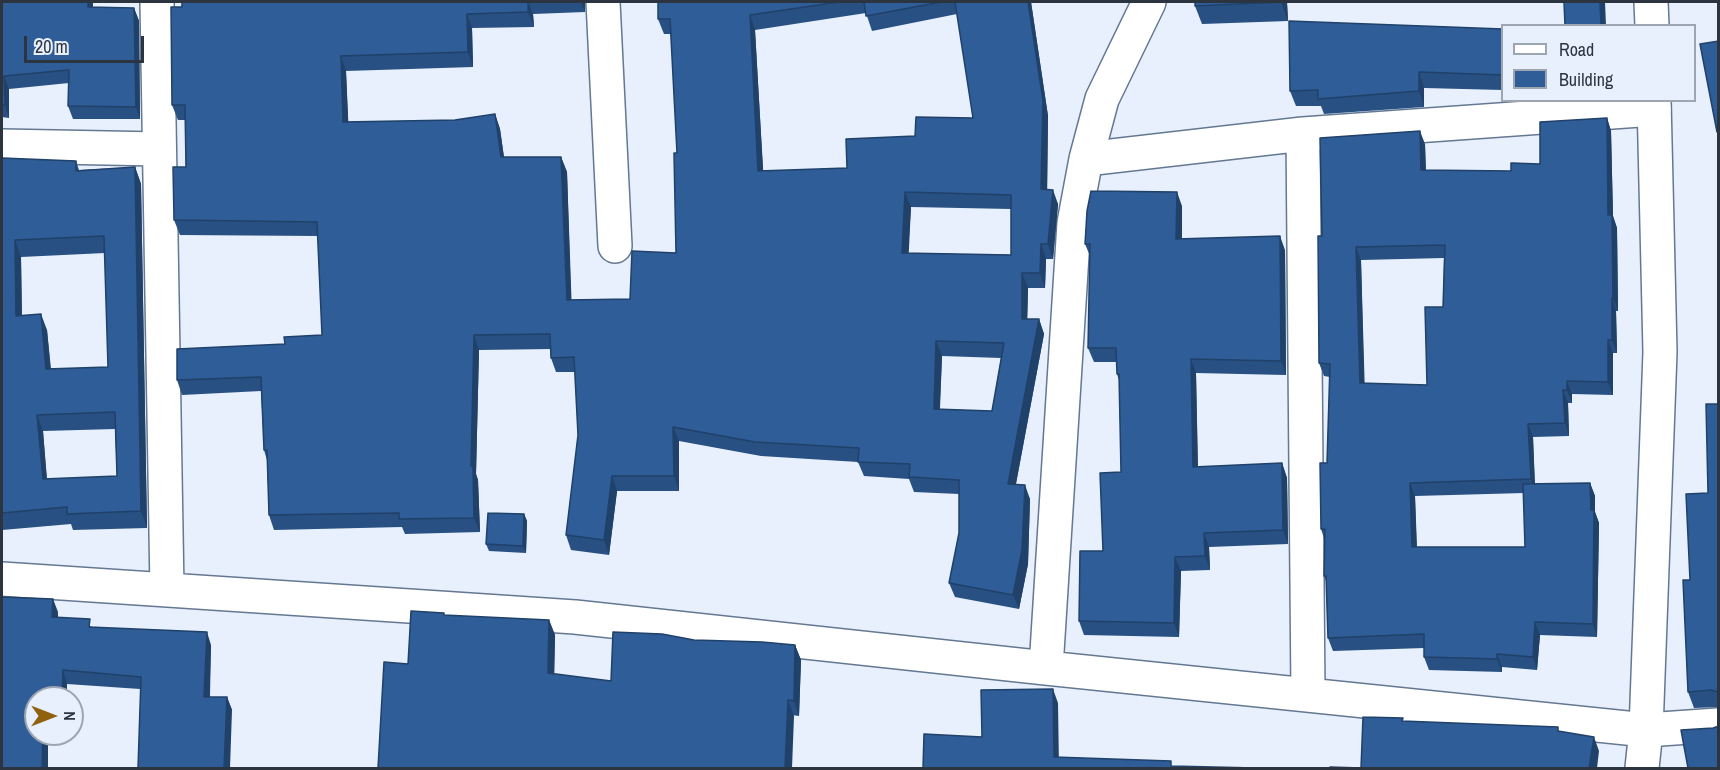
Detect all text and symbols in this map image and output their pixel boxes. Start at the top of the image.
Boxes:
scale bar [27,24,147,62]
legend [1501,24,1696,102]
text: 20 m [35,34,68,59]
text: Road [1559,37,1594,62]
text: Building [1559,67,1613,92]
north arrow [24,686,84,746]
text: N [59,711,81,721]

